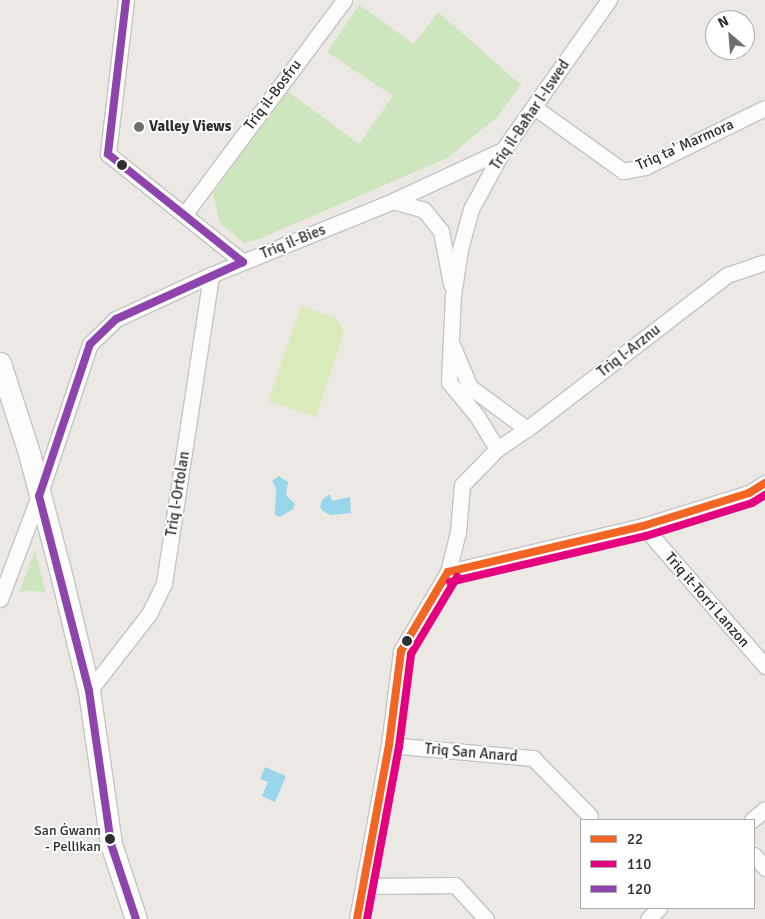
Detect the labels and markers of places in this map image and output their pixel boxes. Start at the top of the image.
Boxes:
place label: Valley Views [149,118,231,136]
marker: Valley Views [133,121,145,133]
unlabelled marker [117,160,127,170]
unlabelled marker [402,636,412,646]
place label: San Ġwann - Pellikan [34,823,101,856]
marker: San Ġwann - Pellikan [105,834,115,844]

